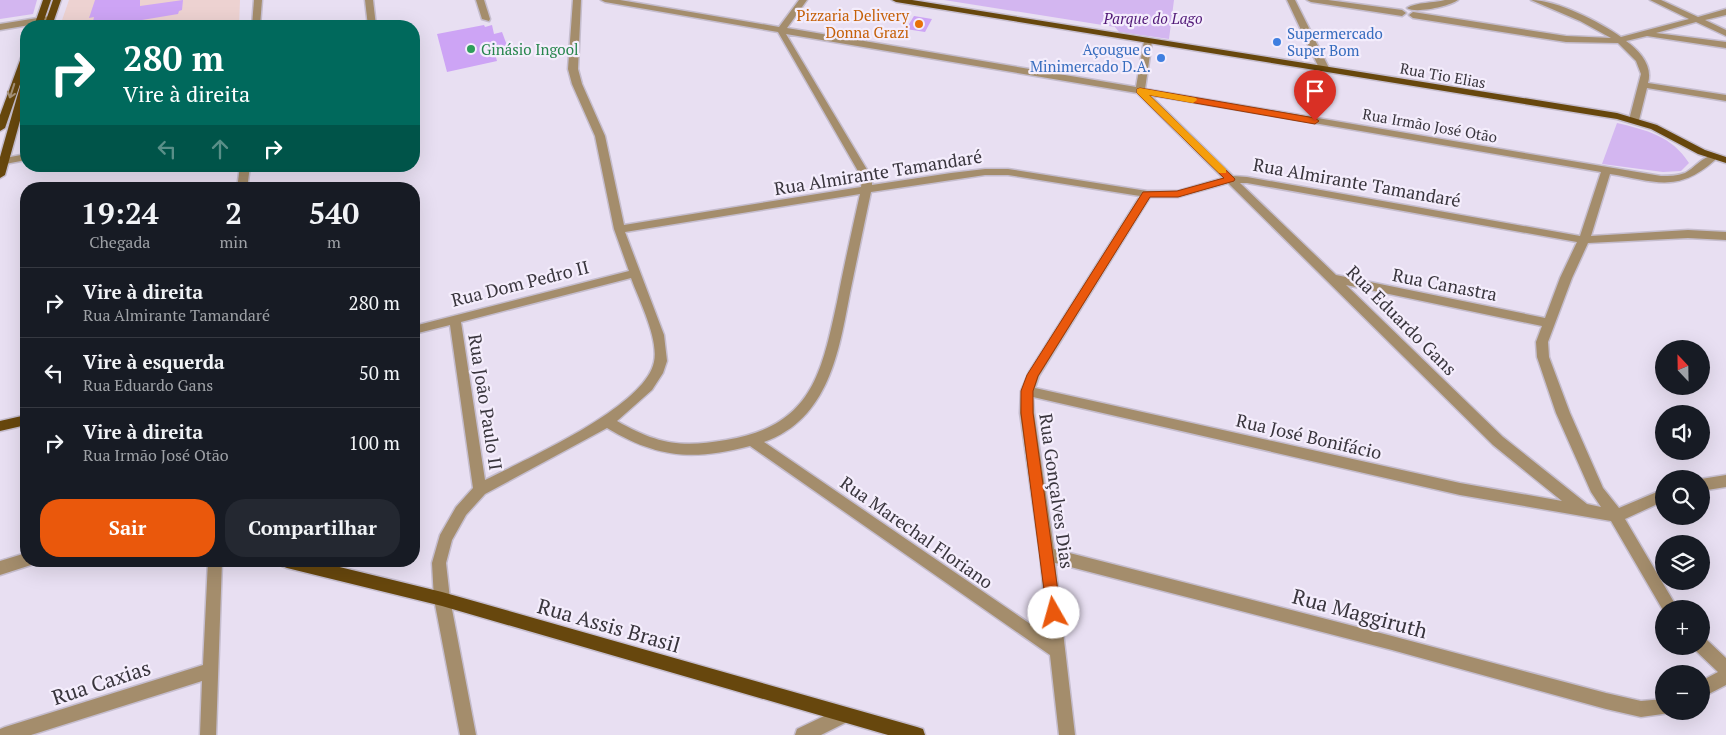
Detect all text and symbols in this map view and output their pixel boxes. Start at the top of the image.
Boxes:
place label: Pizzaria Delivery Donna Grazi [797,5,909,42]
park label: Parque do Lago [1102,8,1203,28]
marker: Pizzaria Delivery Donna Grazi [913,18,925,30]
place label: Supermercado Super Bom [1287,23,1383,60]
text: 280 m [123,35,224,81]
marker: Supermercado Super Bom [1271,36,1283,48]
place label: Ginásio Ingool [481,39,578,59]
place label: Açougue e Minimercado D.A. [1030,39,1151,76]
icon: right [40,40,105,105]
marker: Ginásio Ingool [465,43,477,55]
marker: Açougue e Minimercado D.A. [1155,52,1167,64]
street label: Rua Tio Elias [1398,58,1488,92]
pin [1294,70,1336,121]
icon: arrive [1301,77,1329,105]
text: Vire à direita [123,79,250,108]
one-way arrow [7,83,17,99]
street label: Rua Irmão José Otão [1361,103,1499,147]
icon: left [153,135,181,163]
icon: ahead [206,135,234,163]
icon: right [259,135,287,163]
street label: Rua Almirante Tamandaré [772,144,984,200]
street label: Rua Almirante Tamandaré [1251,152,1463,212]
text: 19:24 [81,193,159,233]
text: 2 [225,193,242,233]
text: 540 [308,193,359,233]
text: Chegada [89,231,150,253]
text: min [220,231,248,253]
text: m [327,231,341,253]
street label: Rua Dom Pedro II [449,254,591,312]
street label: Rua Eduardo Gans [1342,260,1462,380]
street label: Rua Canastra [1391,262,1499,306]
text: Vire à direita [83,279,203,304]
icon: right [40,289,68,317]
text: 280 m [349,290,400,315]
text: Rua Almirante Tamandaré [83,304,270,326]
street label: Rua João Paulo II [463,332,509,472]
north arrow [1655,340,1710,395]
map controls [1655,340,1710,720]
text: Vire à esquerda [83,349,225,374]
icon: left [40,359,68,387]
text: 50 m [359,360,400,385]
text: Rua Eduardo Gans [83,374,213,396]
button: sound [1655,405,1710,460]
street label: Rua José Bonifácio [1234,408,1384,464]
street label: Rua Gonçalves Dias [1034,412,1080,570]
text: Vire à direita [83,419,203,444]
icon: right [40,429,68,457]
text: 100 m [349,430,400,455]
text: Rua Irmão José Otão [83,444,229,466]
street label: Rua Marechal Floriano [836,470,998,594]
button: search [1655,470,1710,525]
button: Sair [40,499,215,557]
button: Compartilhar [225,499,400,557]
button: layers [1655,535,1710,590]
street label: Rua Maggiruth [1289,582,1431,644]
position arrow [1027,586,1079,638]
street label: Rua Assis Brasil [534,591,684,659]
button: + [1655,600,1710,655]
street label: Rua Caxias [48,653,154,711]
button: − [1655,665,1710,720]

